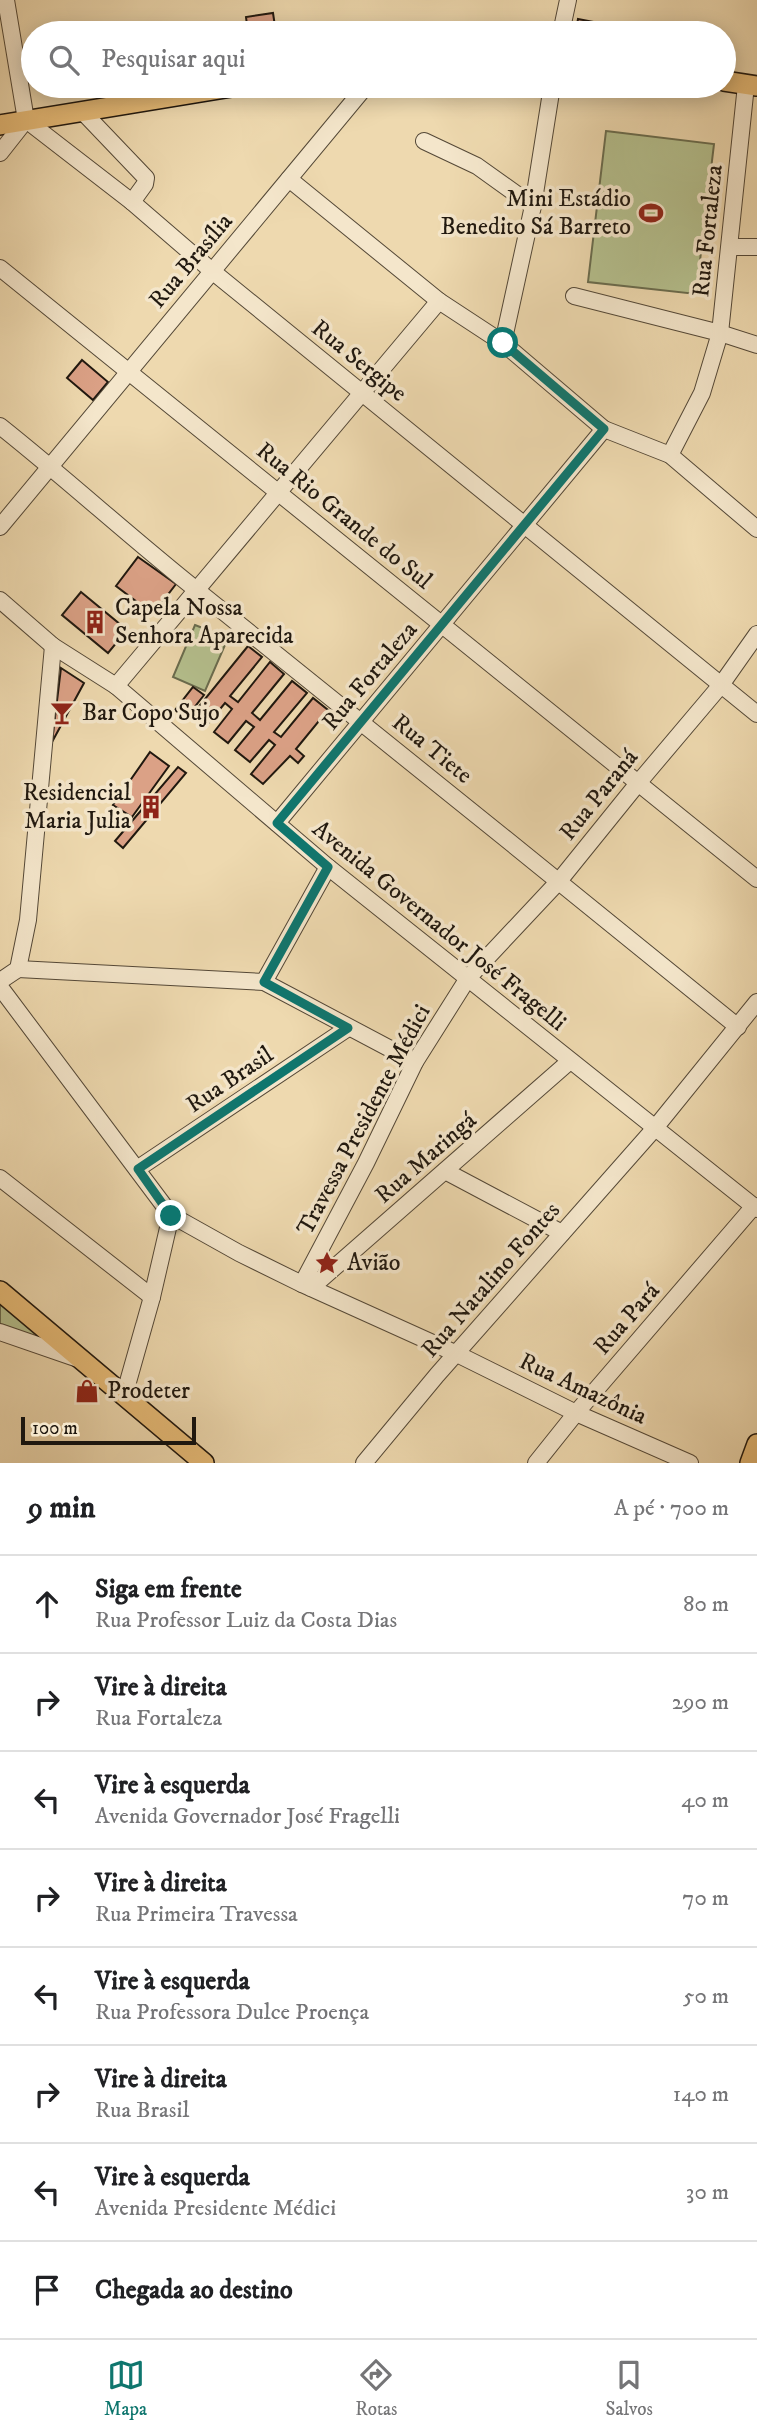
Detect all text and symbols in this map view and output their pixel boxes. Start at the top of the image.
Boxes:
search box [21,21,736,98]
icon: search [45,41,83,79]
text: Pesquisar aqui [101,43,245,76]
street label: Rua Fortaleza [686,163,730,299]
place label: Mini Estádio Benedito Sá Barreto [440,184,631,242]
sports icon: Mini Estádio Benedito Sá Barreto [637,199,665,227]
street label: Rua Brasília [143,207,240,315]
street label: Rua Sergipe [305,313,413,409]
route start [487,327,518,358]
street label: Rua Rio Grande do Sul [250,436,439,597]
place label: Capela Nossa Senhora Aparecida [115,593,294,651]
building icon: Capela Nossa Senhora Aparecida [81,608,109,636]
street label: Rua Fortaleza [316,615,425,737]
place label: Bar Copo Sujo [82,698,220,728]
bar icon: Bar Copo Sujo [48,699,76,727]
street label: Rua Tiete [386,708,478,790]
street label: Rua Paraná [553,743,645,847]
place label: Residencial Maria Julia [23,778,132,836]
building icon: Residencial Maria Julia [137,793,165,821]
street label: Avenida Governador José Fragelli [306,814,572,1038]
street label: Travessa Presidente Médici [290,1000,438,1240]
street label: Rua Brasil [181,1040,280,1120]
street label: Rua Maringá [369,1105,483,1210]
street label: Rua Natalino Fontes [415,1196,567,1364]
route end [155,1200,186,1231]
place label: Avião [347,1248,400,1278]
place icon: Avião [313,1249,341,1277]
street label: Rua Pará [587,1276,667,1361]
street label: Rua Amazônia [514,1346,652,1432]
place label: Prodeter [107,1376,190,1406]
shop icon: Prodeter [73,1377,101,1405]
scale bar [21,1414,196,1446]
text: 100 m [32,1417,78,1440]
text: 9 min [28,1490,95,1527]
text: A pé · 700 m [614,1494,729,1523]
text: Siga em frente [95,1573,242,1606]
icon: ahead [28,1585,66,1623]
text: 80 m [683,1590,729,1619]
text: Rua Professor Luiz da Costa Dias [95,1606,397,1635]
text: Vire à direita [95,1671,227,1704]
icon: right [28,1683,66,1721]
text: 290 m [672,1688,729,1717]
text: Rua Fortaleza [95,1704,222,1733]
text: Vire à esquerda [95,1769,250,1802]
icon: left [28,1781,66,1819]
text: 40 m [681,1786,729,1815]
text: Avenida Governador José Fragelli [95,1802,400,1831]
text: Vire à direita [95,1867,227,1900]
icon: right [28,1879,66,1917]
text: 70 m [682,1884,729,1913]
text: Rua Primeira Travessa [95,1900,298,1929]
text: Vire à esquerda [95,1965,250,1998]
icon: left [28,1977,66,2015]
text: 50 m [683,1982,729,2011]
text: Rua Professora Dulce Proença [95,1998,369,2027]
text: Vire à direita [95,2063,227,2096]
icon: right [28,2075,66,2113]
text: 140 m [673,2080,729,2109]
text: Rua Brasil [95,2096,189,2125]
text: Vire à esquerda [95,2161,250,2194]
icon: left [28,2173,66,2211]
text: 30 m [686,2178,729,2207]
text: Avenida Presidente Médici [95,2194,336,2223]
icon: arrive [28,2271,66,2309]
text: Chegada ao destino [95,2274,293,2307]
tab: Mapa [104,2356,147,2421]
tab: Rotas [355,2356,397,2421]
tab: Salvos [606,2356,653,2421]

